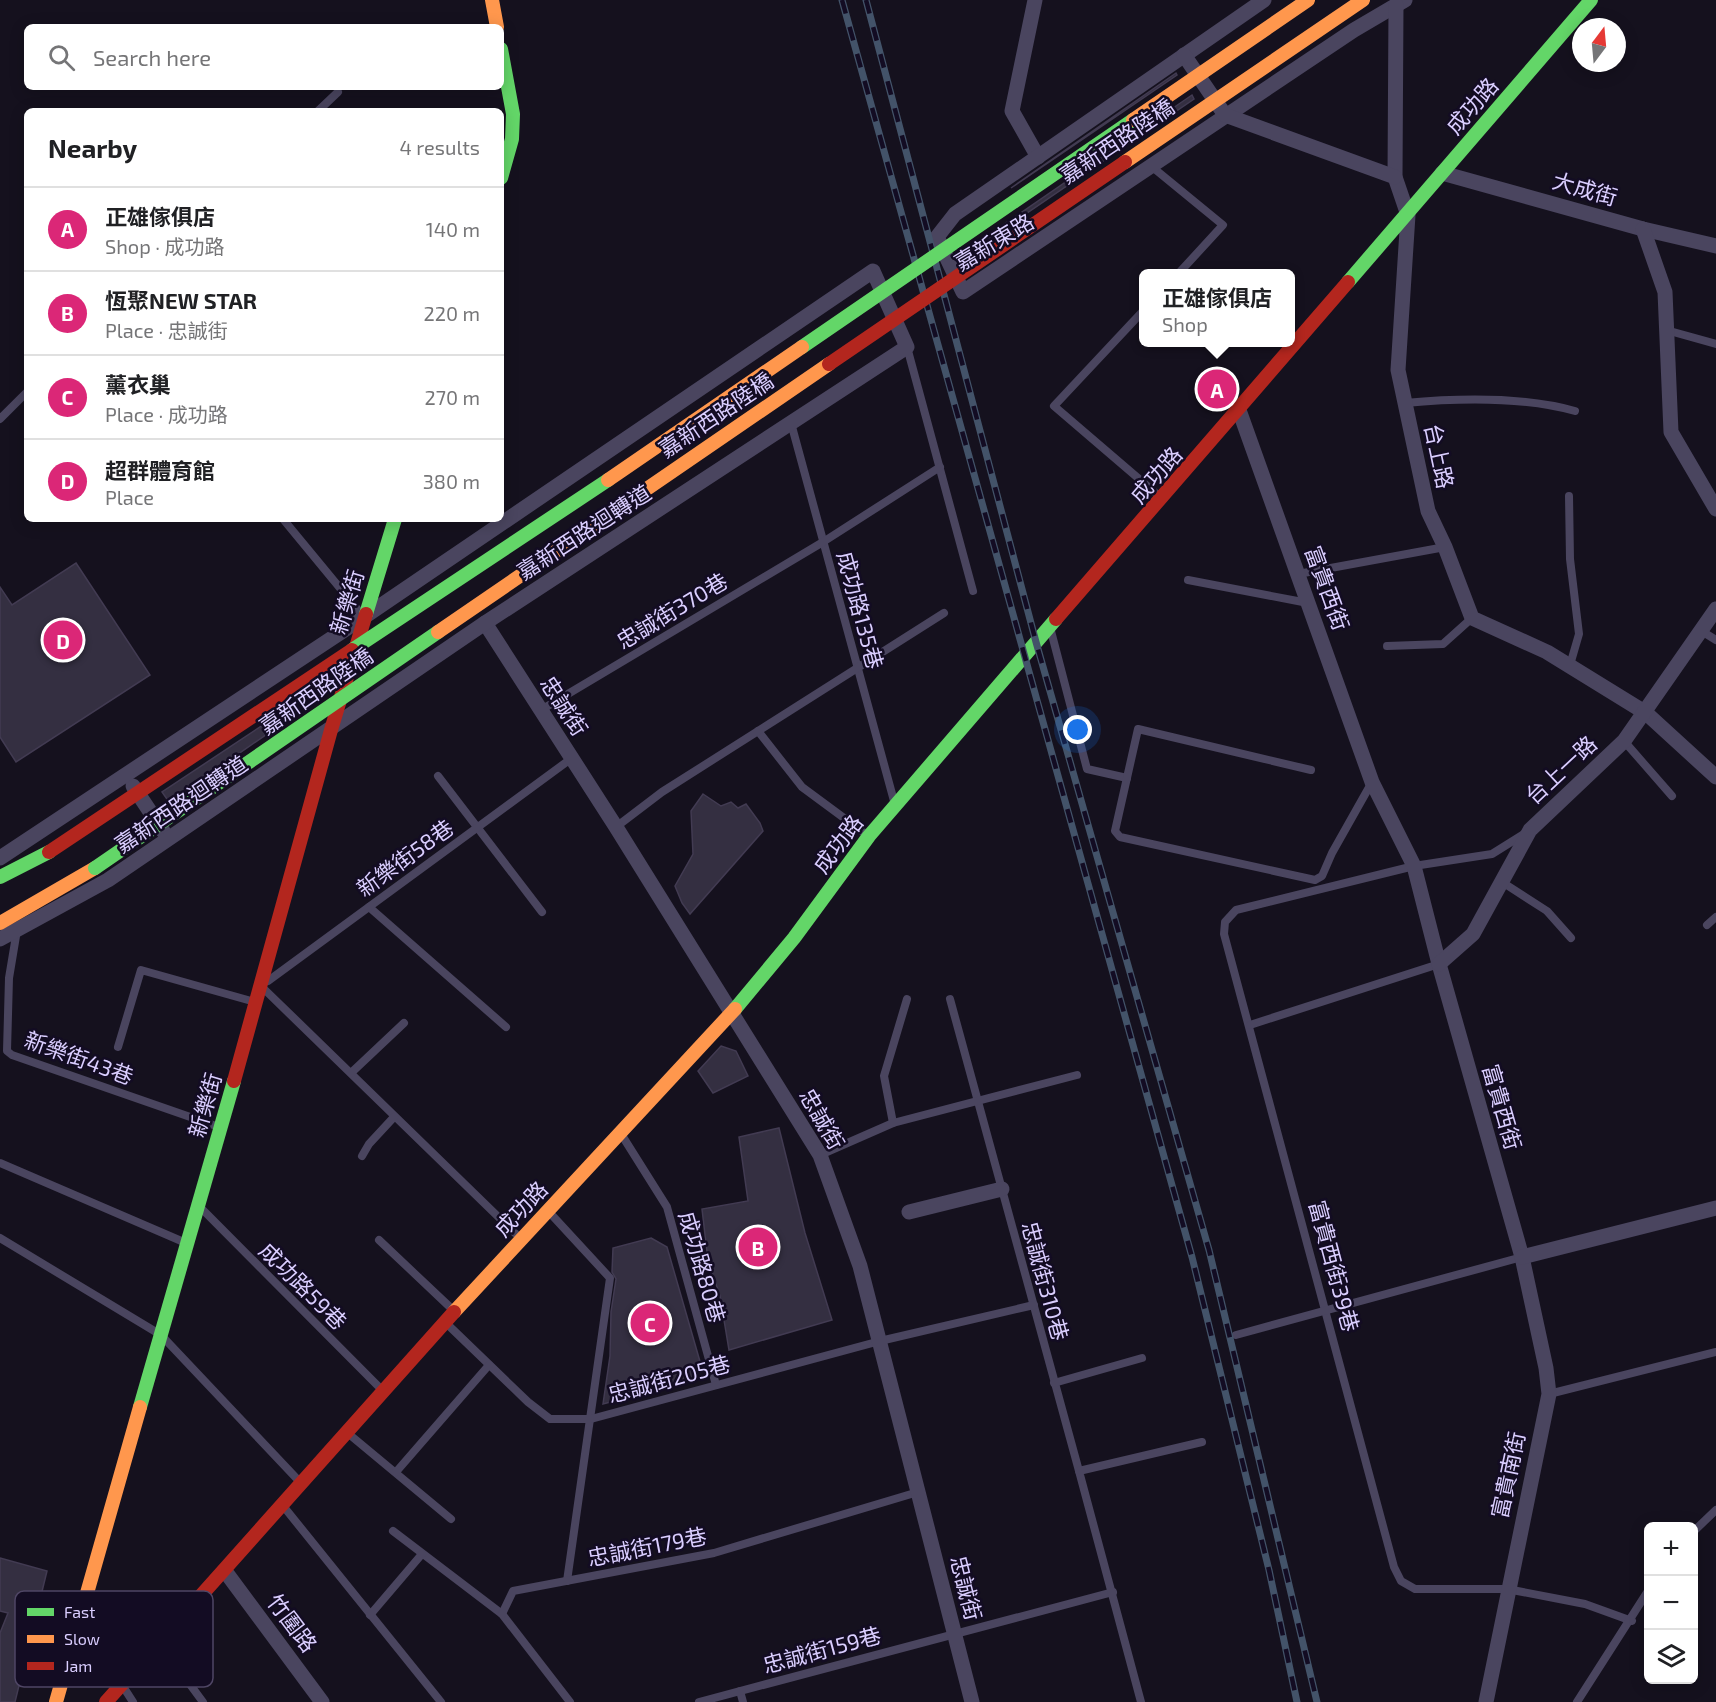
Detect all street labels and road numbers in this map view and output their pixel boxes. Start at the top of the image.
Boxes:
street label: 成功路 [1440,72,1503,139]
street label: 嘉新西路陸橋 [1054,92,1178,188]
street label: 大成街 [1550,166,1621,210]
street label: 嘉新東路 [949,207,1038,275]
street label: 嘉新西路陸橋 [653,366,777,462]
street label: 台上路 [1420,421,1460,491]
street label: 成功路 [1124,441,1187,508]
street label: 嘉新西路迴轉道 [512,478,655,584]
street label: 富貴西街 [1301,542,1355,633]
street label: 成功路135巷 [833,548,889,671]
street label: 新樂街 [324,566,368,637]
street label: 忠誠街370巷 [611,567,732,653]
street label: 嘉新西路陸橋 [254,642,377,739]
street label: 忠誠街 [536,671,594,740]
street label: 台上一路 [1519,730,1601,809]
street label: 嘉新西路迴轉道 [109,749,252,857]
street label: 成功路 [807,809,867,878]
street label: 新樂街58巷 [351,813,458,901]
street label: 新樂街43巷 [21,1025,137,1089]
street label: 富貴西街 [1478,1061,1528,1153]
street label: 新樂街 [182,1069,226,1140]
street label: 忠誠街 [795,1083,851,1154]
street label: 成功路 [488,1175,552,1241]
street label: 富貴西街39巷 [1305,1197,1365,1334]
street label: 成功路80巷 [675,1208,731,1325]
street label: 忠誠街310巷 [1018,1218,1074,1343]
street label: 成功路59巷 [255,1236,353,1334]
street label: 忠誠街205巷 [605,1349,733,1407]
street label: 富貴南街 [1485,1429,1529,1521]
street label: 忠誠街179巷 [585,1522,708,1570]
street label: 忠誠街 [946,1553,988,1623]
street label: 竹圍路 [263,1588,323,1657]
street label: 忠誠街159巷 [760,1621,884,1677]

